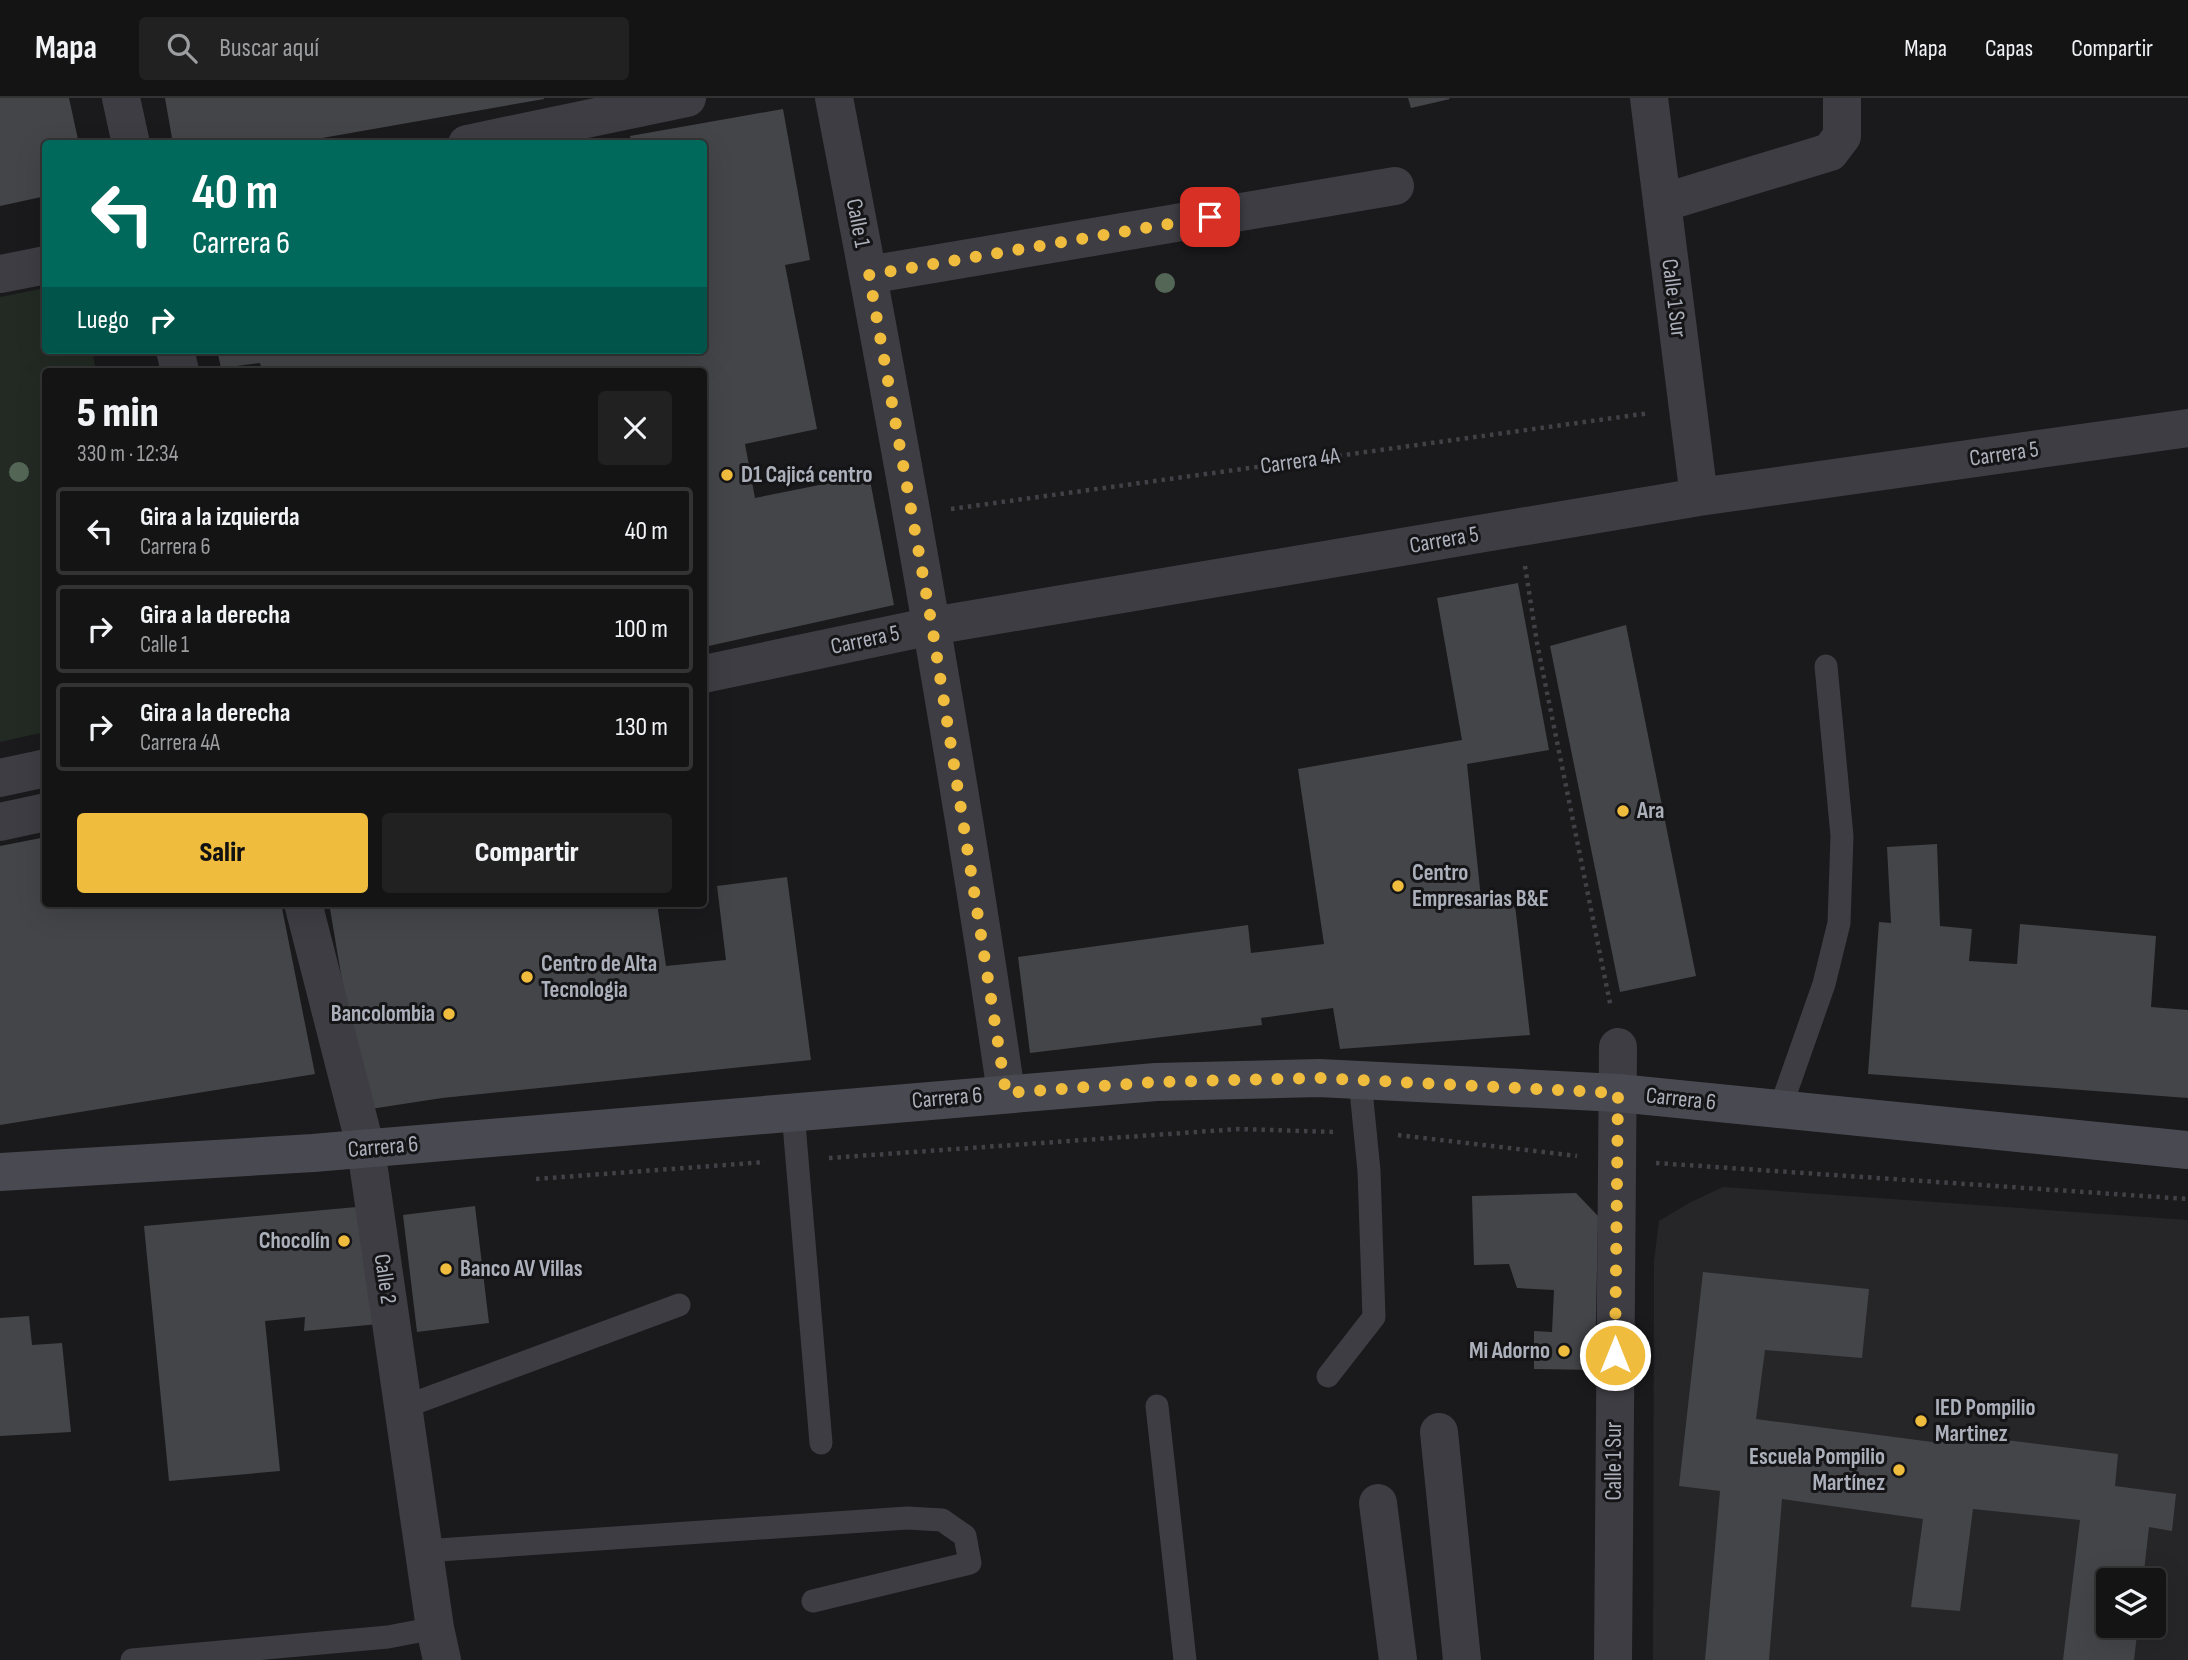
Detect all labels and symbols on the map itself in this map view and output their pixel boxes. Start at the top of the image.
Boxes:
pin [1180,187,1240,247]
street label: Calle 1 [840,196,876,250]
street label: Calle 1 Sur [1655,257,1693,339]
street label: Carrera 5 [1968,435,2040,473]
street label: Carrera 4A [1258,442,1342,480]
place label: D1 Cajicá centro [741,461,873,489]
marker: D1 Cajicá centro [719,467,735,483]
street label: Carrera 5 [1407,520,1481,560]
street label: Carrera 5 [828,619,902,661]
place label: Ara [1636,797,1664,825]
marker: Ara [1615,803,1631,819]
place label: Centro Empresarias B&E [1412,859,1549,913]
marker: Centro Empresarias B&E [1390,878,1406,894]
place label: Centro de Alta Tecnologia [541,950,657,1004]
marker: Centro de Alta Tecnologia [519,969,535,985]
place label: Bancolombia [331,1000,435,1028]
marker: Bancolombia [441,1006,457,1022]
street label: Carrera 6 [911,1081,983,1115]
street label: Carrera 6 [1644,1081,1718,1117]
street label: Carrera 6 [347,1130,419,1164]
place label: Chocolín [259,1227,330,1255]
marker: Chocolín [336,1233,352,1249]
street label: Calle 2 [368,1252,402,1306]
place label: Banco AV Villas [460,1255,583,1283]
marker: Banco AV Villas [438,1261,454,1277]
position arrow [1578,1318,1652,1392]
place label: Mi Adorno [1469,1337,1550,1365]
marker: Mi Adorno [1556,1343,1572,1359]
place label: IED Pompilio Martinez [1935,1394,2036,1448]
marker: IED Pompilio Martinez [1913,1413,1929,1429]
street label: Calle 1 Sur [1600,1421,1628,1500]
place label: Escuela Pompilio Martínez [1749,1443,1885,1497]
marker: Escuela Pompilio Martínez [1891,1462,1907,1478]

